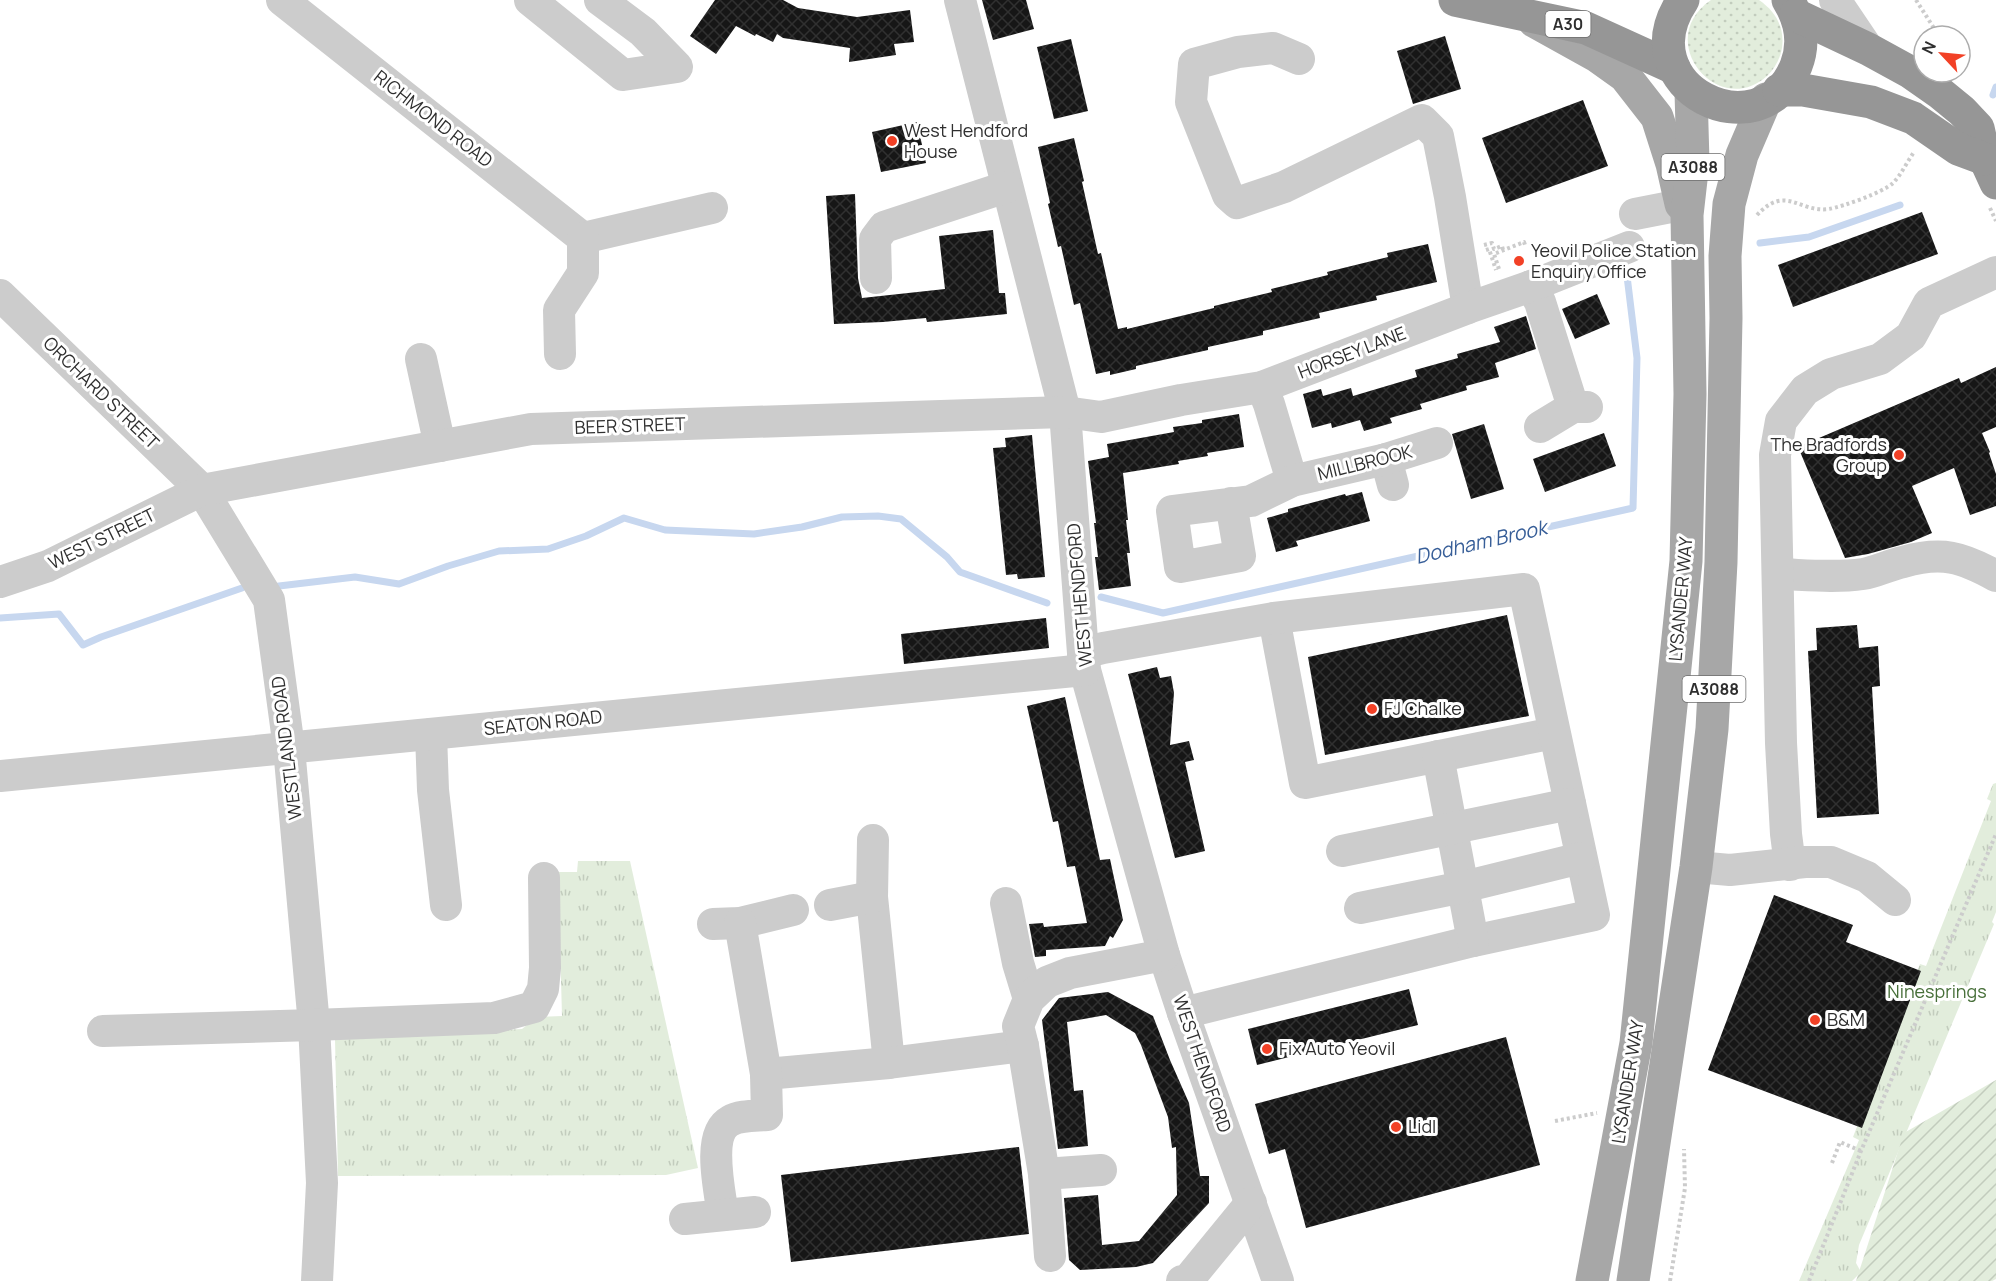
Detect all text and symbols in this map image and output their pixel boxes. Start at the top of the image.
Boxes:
road number: A30 [1546,11,1590,37]
north arrow [1912,24,1972,84]
text: N [1916,37,1941,57]
street label: RICHMOND ROAD [369,64,498,172]
place label: West Hendford House [904,118,1028,163]
marker: West Hendford House [885,134,899,148]
road number: A3088 [1662,154,1724,180]
place label: Yeovil Police Station Enquiry Office [1531,238,1696,283]
marker: Yeovil Police Station Enquiry Office [1512,254,1526,268]
street label: HORSEY LANE [1294,320,1409,384]
street label: ORCHARD STREET [39,331,165,454]
street label: BEER STREET [574,411,686,439]
place label: The Bradfords Group [1771,432,1887,477]
street label: MILLBROOK [1315,439,1415,485]
marker: The Bradfords Group [1892,448,1906,462]
street label: WEST STREET [44,502,159,574]
water label: Dodham Brook [1413,513,1552,570]
street label: WEST HENDFORD [1061,522,1097,668]
street label: LYSANDER WAY [1663,535,1697,662]
street label: WESTLAND ROAD [265,675,307,821]
road number: A3088 [1682,676,1746,702]
place label: FJ Chalke [1384,696,1462,720]
marker: FJ Chalke [1365,702,1379,716]
street label: SEATON ROAD [483,704,603,740]
park label: Ninesprings [1887,979,1987,1003]
street label: WEST HENDFORD [1168,992,1238,1136]
place label: B&M [1827,1007,1865,1031]
marker: B&M [1808,1013,1822,1027]
street label: LYSANDER WAY [1605,1017,1649,1145]
place label: Fix Auto Yeovil [1279,1036,1395,1060]
marker: Fix Auto Yeovil [1260,1042,1274,1056]
place label: Lidl [1408,1114,1436,1138]
marker: Lidl [1389,1120,1403,1134]

